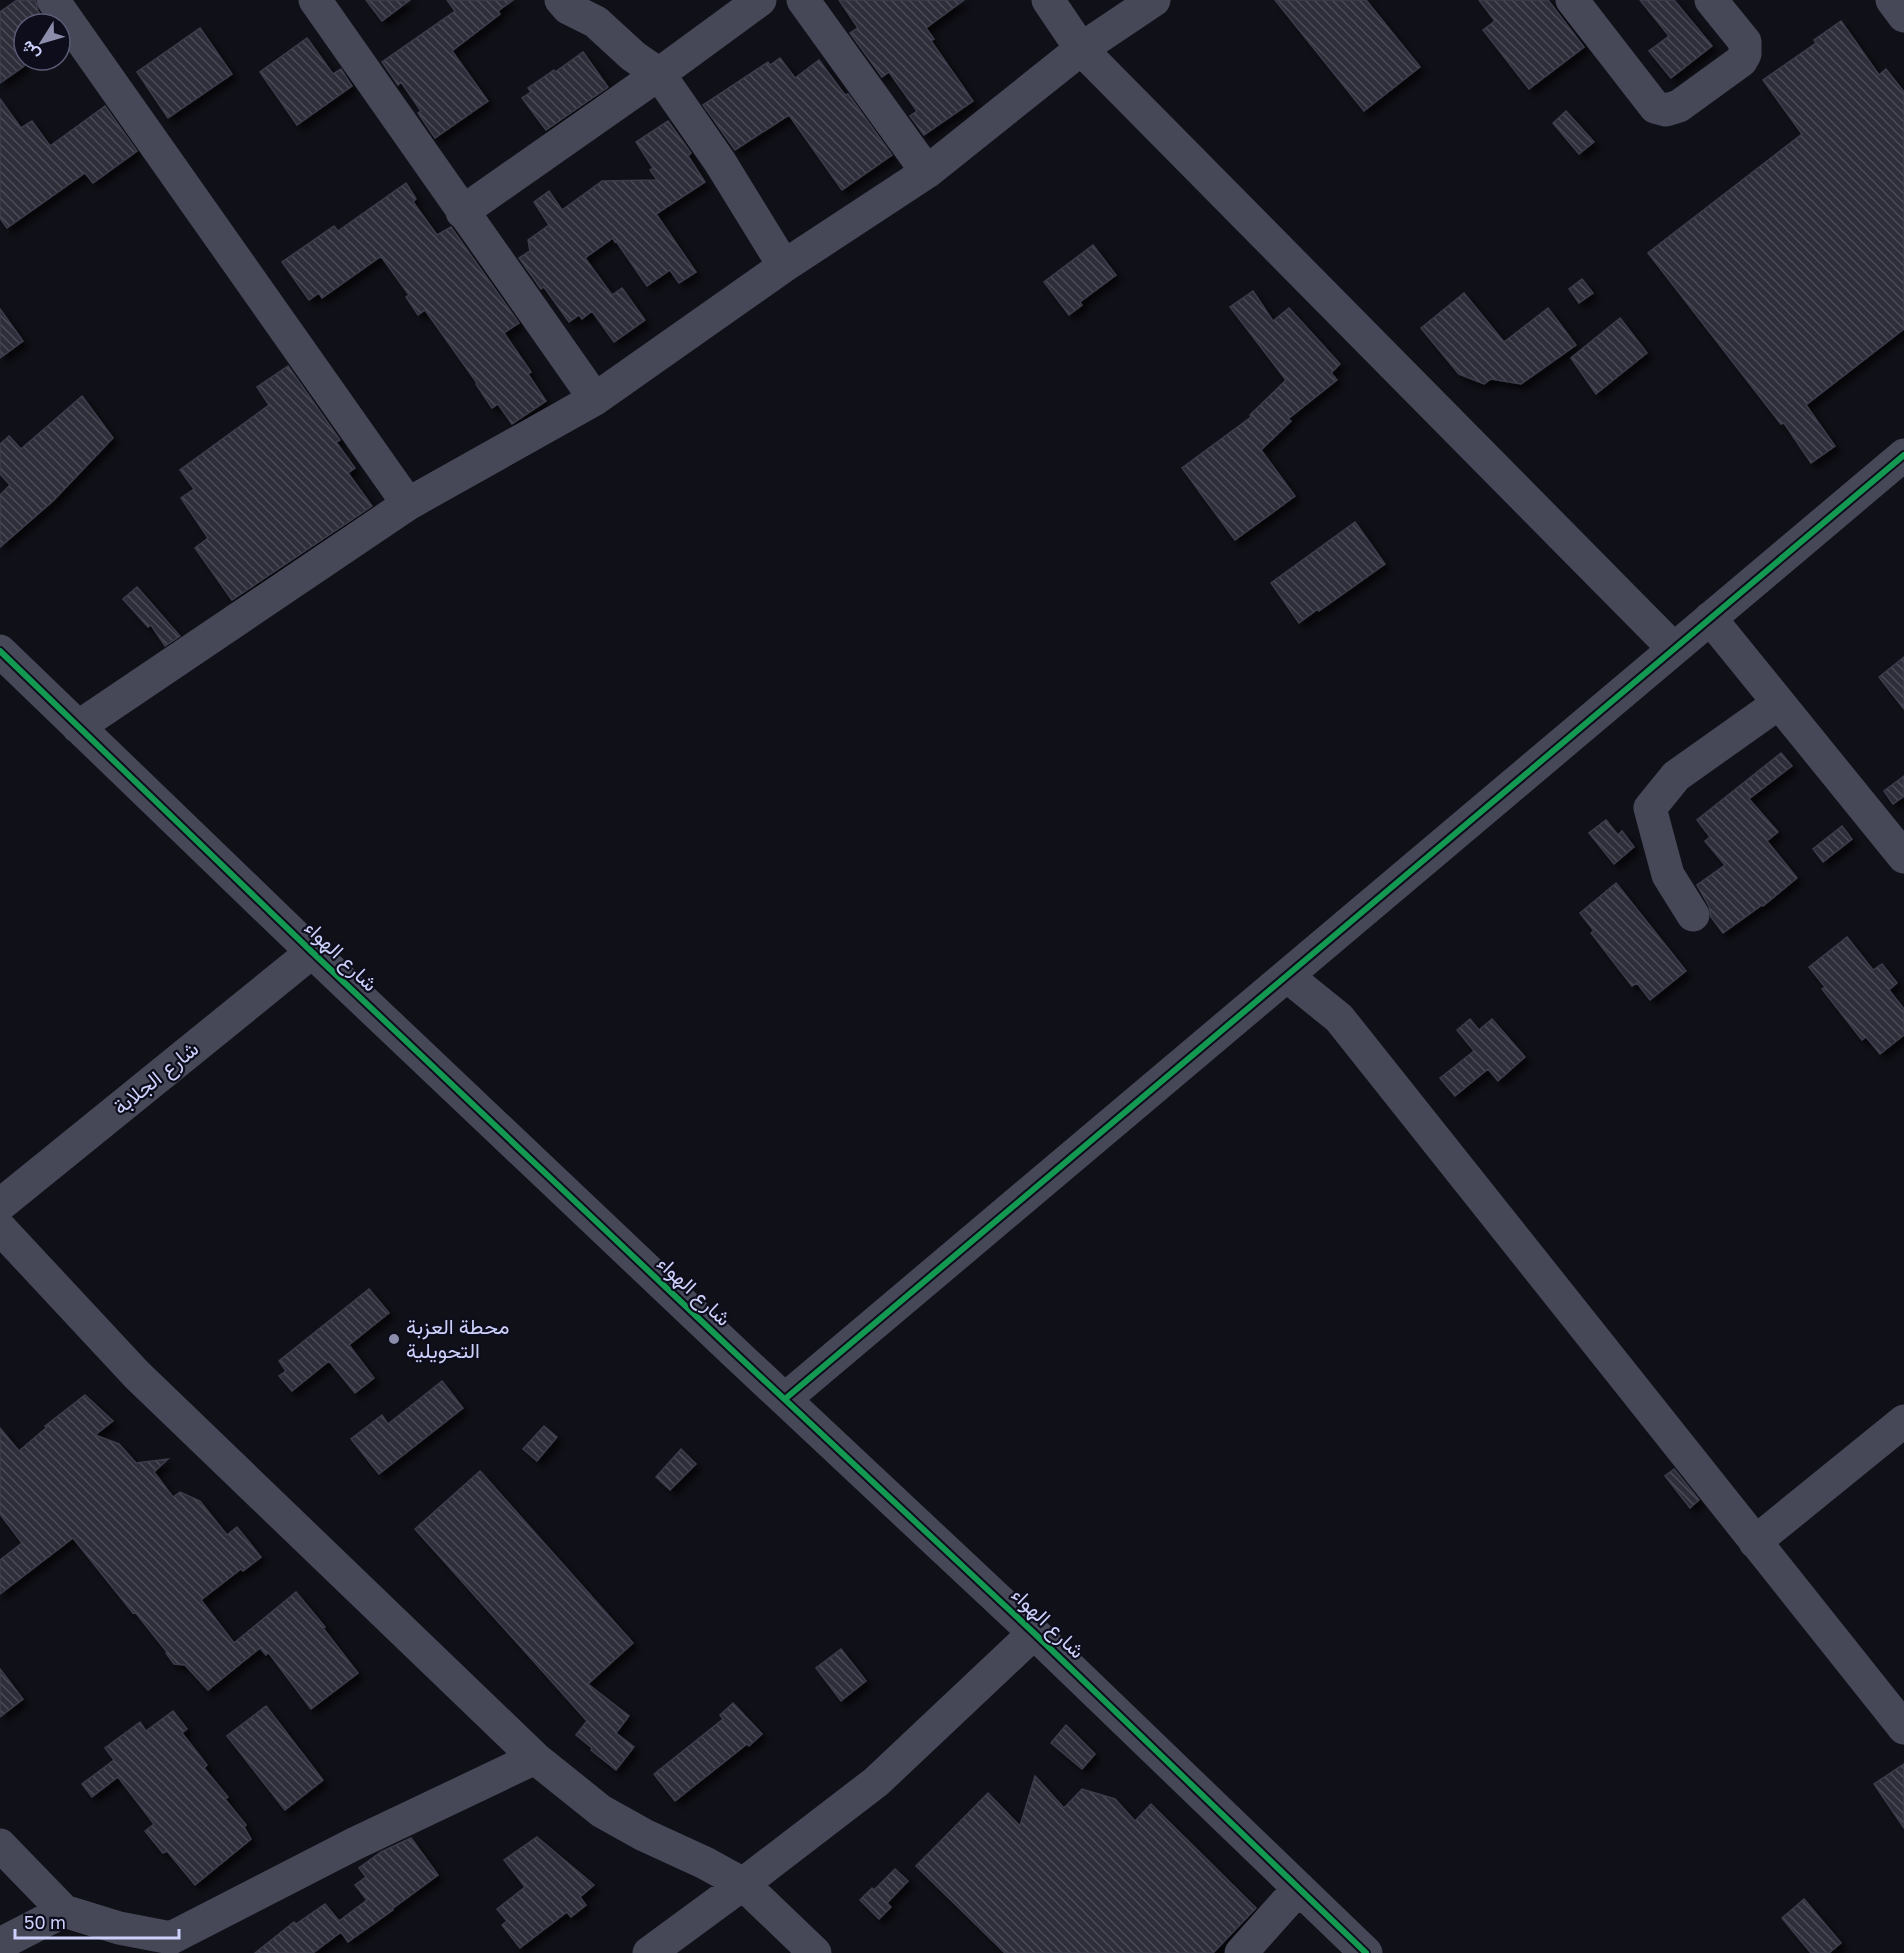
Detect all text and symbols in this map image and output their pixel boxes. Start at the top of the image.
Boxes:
north arrow [12,12,72,72]
text: ش [16,37,44,65]
street label: شارع الهواء [298,914,384,998]
street label: شارع الجلابة [107,1035,205,1121]
street label: شارع الهواء [651,1250,737,1332]
place label: محطة العزبة التحويلية [406,1313,509,1364]
marker: محطة العزبة التحويلية [387,1332,401,1346]
street label: شارع الهواء [1005,1581,1091,1665]
scale bar [15,1902,178,1940]
text: 50 m [24,1911,66,1933]

